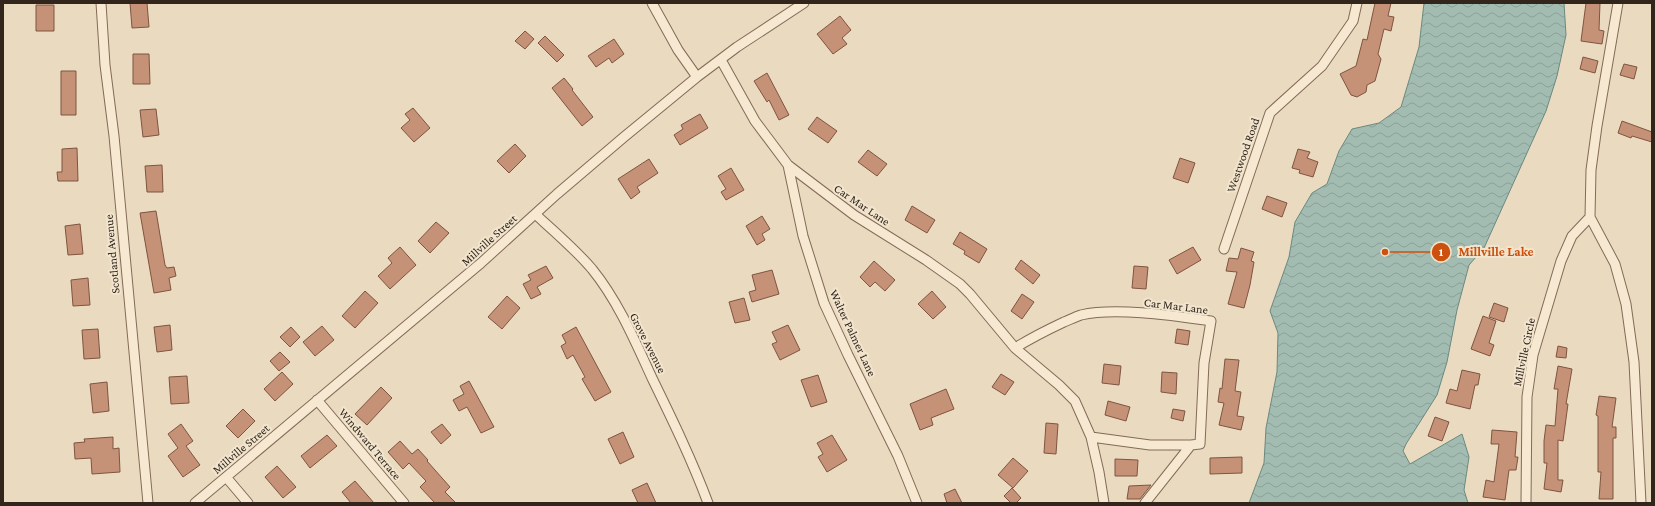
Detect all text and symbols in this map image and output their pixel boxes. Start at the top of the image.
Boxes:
street label: Westwood Road [1224,115,1263,194]
street label: Car Mar Lane [831,181,893,229]
street label: Millville Street [458,211,520,269]
street label: Scotland Avenue [102,214,122,294]
callout: Millville Lake [1431,239,1542,264]
text: Millville Lake [1458,244,1534,259]
text: 1 [1439,245,1444,259]
street label: Walter Palmer Lane [827,287,879,379]
street label: Car Mar Lane [1143,295,1209,317]
street label: Grove Avenue [627,310,669,376]
street label: Millville Circle [1510,317,1538,387]
street label: Windward Terrace [336,405,404,483]
street label: Millville Street [210,420,273,477]

